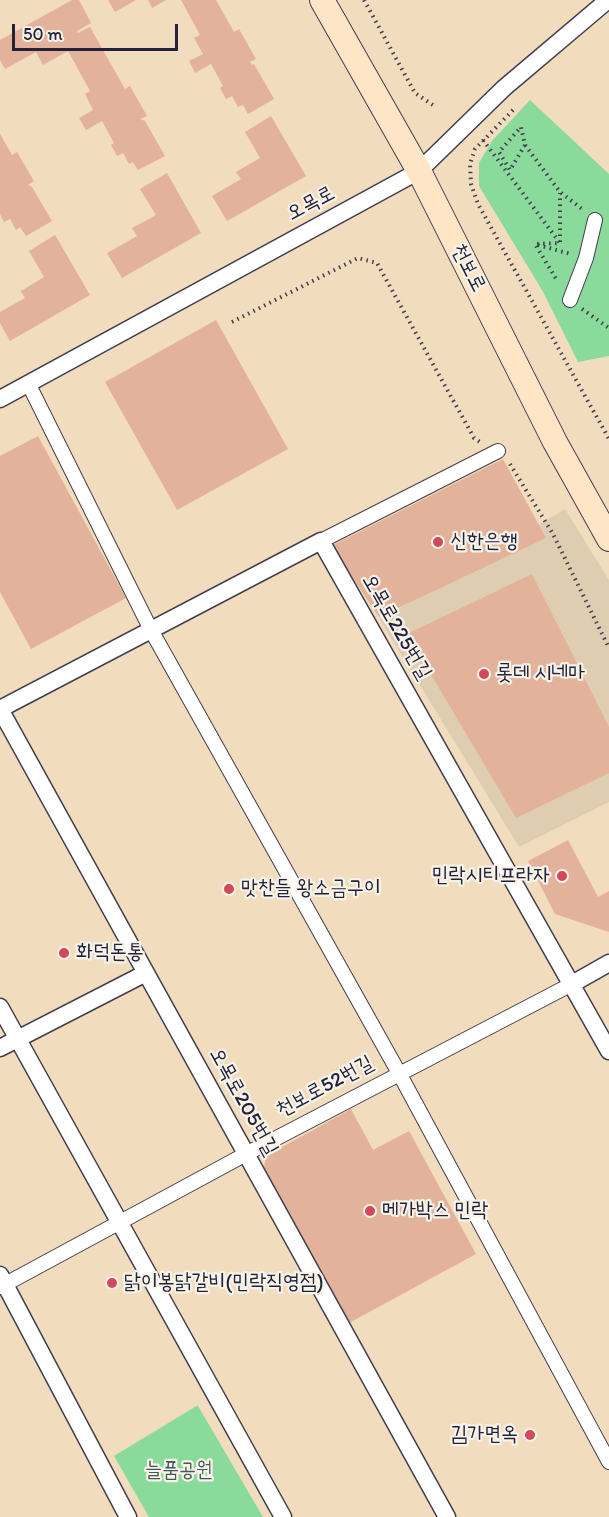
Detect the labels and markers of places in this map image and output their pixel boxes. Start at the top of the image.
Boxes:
place label: 신한은행 [450,529,518,555]
marker: 신한은행 [431,535,445,549]
place label: 롯데 시네마 [496,661,585,687]
marker: 롯데 시네마 [477,667,491,681]
place label: 민락시티프라자 [432,863,550,889]
marker: 민락시티프라자 [555,869,569,883]
place label: 맛찬들 왕소금구이 [241,876,381,902]
marker: 맛찬들 왕소금구이 [222,882,236,896]
place label: 화덕돈통 [76,940,144,966]
marker: 화덕돈통 [57,946,71,960]
place label: 메가박스 민락 [382,1198,488,1224]
marker: 메가박스 민락 [363,1204,377,1218]
place label: 닭이봉닭갈비(민락직영점) [124,1270,324,1296]
marker: 닭이봉닭갈비(민락직영점) [105,1276,119,1290]
place label: 김가면옥 [450,1422,518,1448]
marker: 김가면옥 [523,1428,537,1442]

